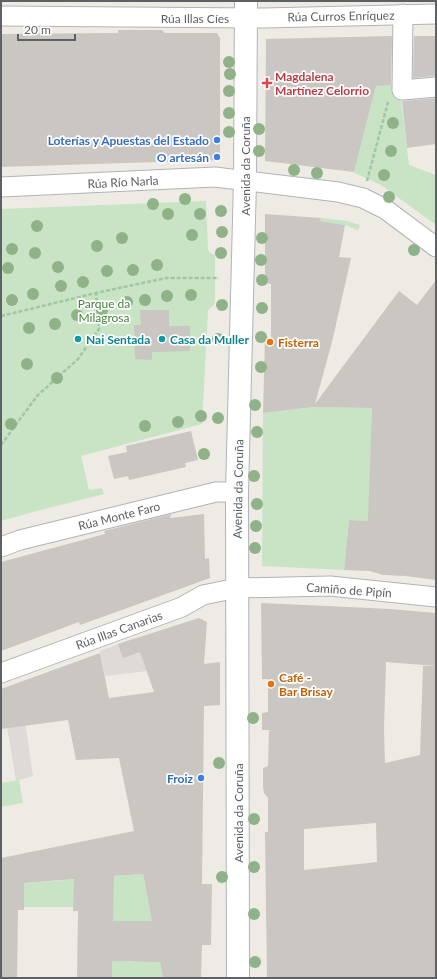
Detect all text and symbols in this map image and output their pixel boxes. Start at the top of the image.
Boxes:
street label: Rúa Curros Enríquez [287,8,395,24]
street label: Rúa Illas Cíes [161,11,229,26]
scale bar [18,16,75,42]
text: 20 m [24,22,51,37]
place label: Magdalena Martínez Celorrio [275,69,369,98]
marker: Magdalena Martínez Celorrio [262,78,272,88]
street label: Avenida da Coruña [238,116,253,216]
place label: Loterías y Apuestas del Estado [48,133,209,148]
marker: Loterías y Apuestas del Estado [212,135,222,145]
place label: O artesán [157,150,209,165]
marker: O artesán [212,152,222,162]
street label: Rúa Río Narla [87,173,159,191]
park label: Parque da Milagrosa [78,296,130,325]
place label: Nai Sentada [86,332,150,347]
place label: Casa da Muller [170,332,249,347]
marker: Nai Sentada [73,334,83,344]
marker: Casa da Muller [157,334,167,344]
place label: Fisterra [278,335,319,350]
marker: Fisterra [265,337,275,347]
street label: Avenida da Coruña [230,439,246,539]
street label: Rúa Monte Faro [76,499,162,533]
street label: Camiño de Pipín [306,580,392,600]
street label: Rúa Illas Canarias [74,607,164,653]
place label: Café - Bar Brisay [279,670,334,699]
marker: Café - Bar Brisay [266,679,276,689]
street label: Avenida da Coruña [231,763,246,863]
place label: Froiz [167,771,193,786]
marker: Froiz [196,773,206,783]

